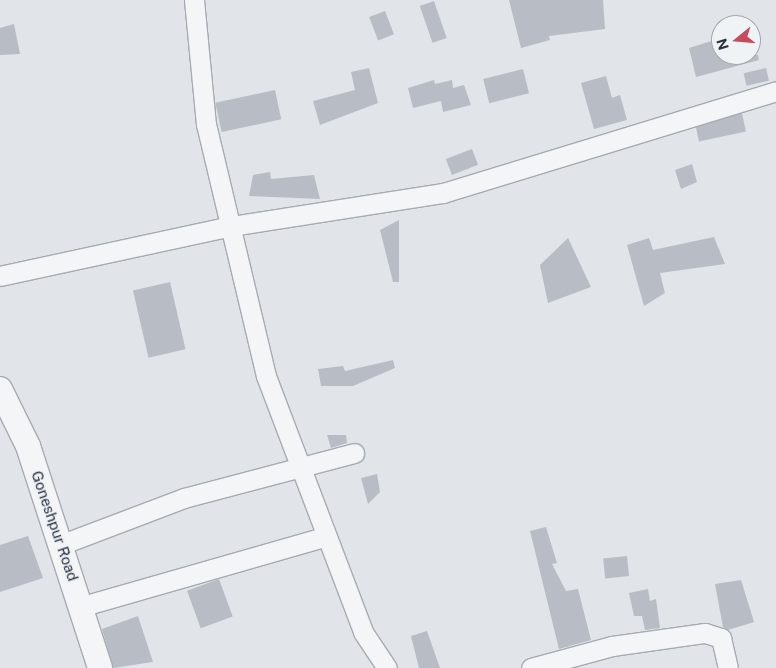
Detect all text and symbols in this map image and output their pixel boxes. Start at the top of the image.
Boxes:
north arrow [711,15,761,65]
text: N [713,37,732,52]
street label: Goneshpur Road [28,468,82,584]

